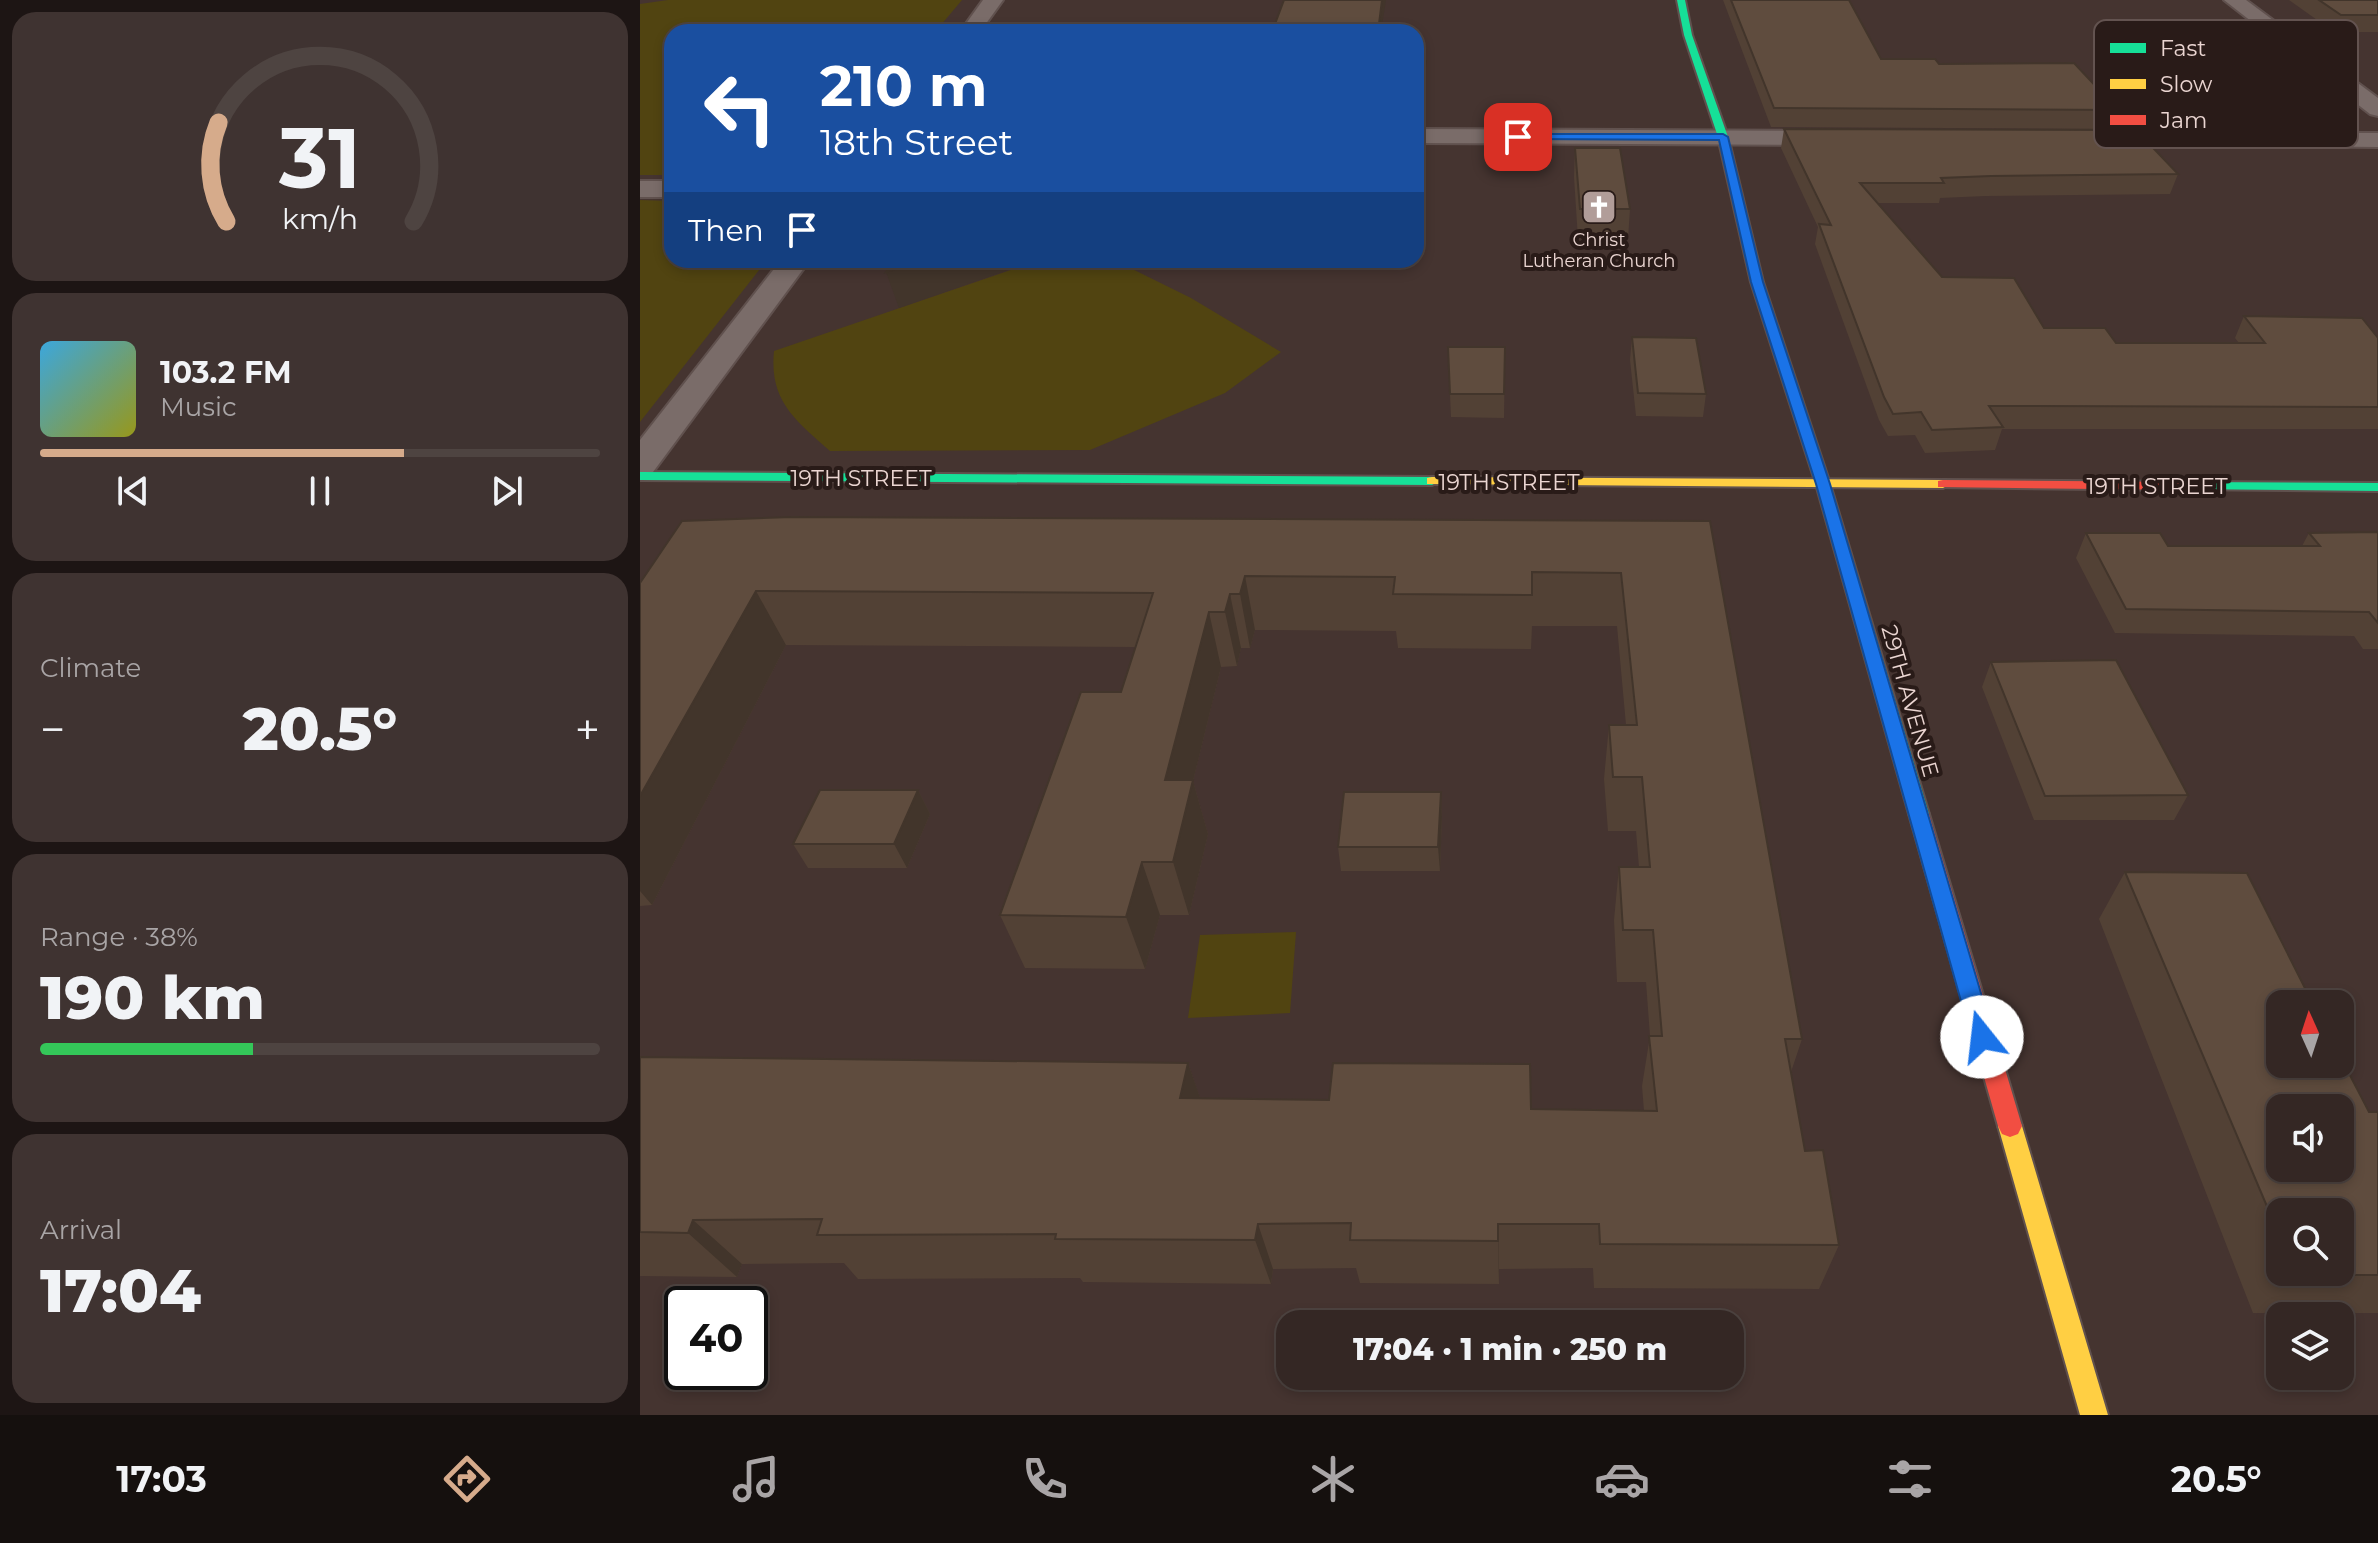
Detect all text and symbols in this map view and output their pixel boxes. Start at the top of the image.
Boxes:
legend [2094,20,2358,148]
text: Fast [2160,35,2206,62]
text: 210 m [820,52,988,120]
icon: left [688,56,792,160]
text: Slow [2160,71,2213,98]
pin [1484,103,1552,171]
text: 31 [278,107,361,209]
text: Jam [2159,107,2207,134]
icon: arrive [1496,115,1540,159]
text: 18th Street [820,120,1013,164]
church icon: Christ Lutheran Church [1580,188,1618,226]
text: km/h [282,201,358,236]
icon: arrive [780,208,824,252]
text: Then [688,212,764,249]
place label: Christ Lutheran Church [1522,229,1676,272]
text: 103.2 FM [160,354,292,391]
text: Music [160,391,237,423]
street label: 19TH STREET [790,465,932,492]
icon: previous [111,469,155,513]
icon: pause [298,469,342,513]
icon: next [485,469,529,513]
street label: 19TH STREET [1438,469,1580,496]
street label: 19TH STREET [2086,473,2228,500]
street label: 29TH AVENUE [1875,622,1945,780]
text: Climate [40,652,141,684]
text: 20.5° [243,692,397,765]
text: − [40,702,65,756]
text: + [575,702,600,756]
text: Range · 38% [40,921,198,953]
text: 190 km [40,961,265,1034]
north arrow [2266,990,2354,1078]
map controls [2266,990,2354,1390]
position arrow [1940,995,2024,1079]
button: sound [2266,1094,2354,1182]
button: search [2266,1198,2354,1286]
text: Arrival [40,1214,122,1246]
text: 17:04 [40,1254,201,1327]
speed limit sign: 40 [664,1286,768,1390]
button: layers [2266,1302,2354,1390]
text: 17:04 · 1 min · 250 m [1353,1331,1667,1368]
icon: directions [439,1451,495,1507]
icon: music [728,1451,784,1507]
icon: phone [1017,1451,1073,1507]
icon: climate [1305,1451,1361,1507]
icon: car [1594,1451,1650,1507]
icon: filters [1882,1451,1938,1507]
text: 17:03 [116,1457,207,1501]
text: 20.5° [2171,1457,2262,1501]

